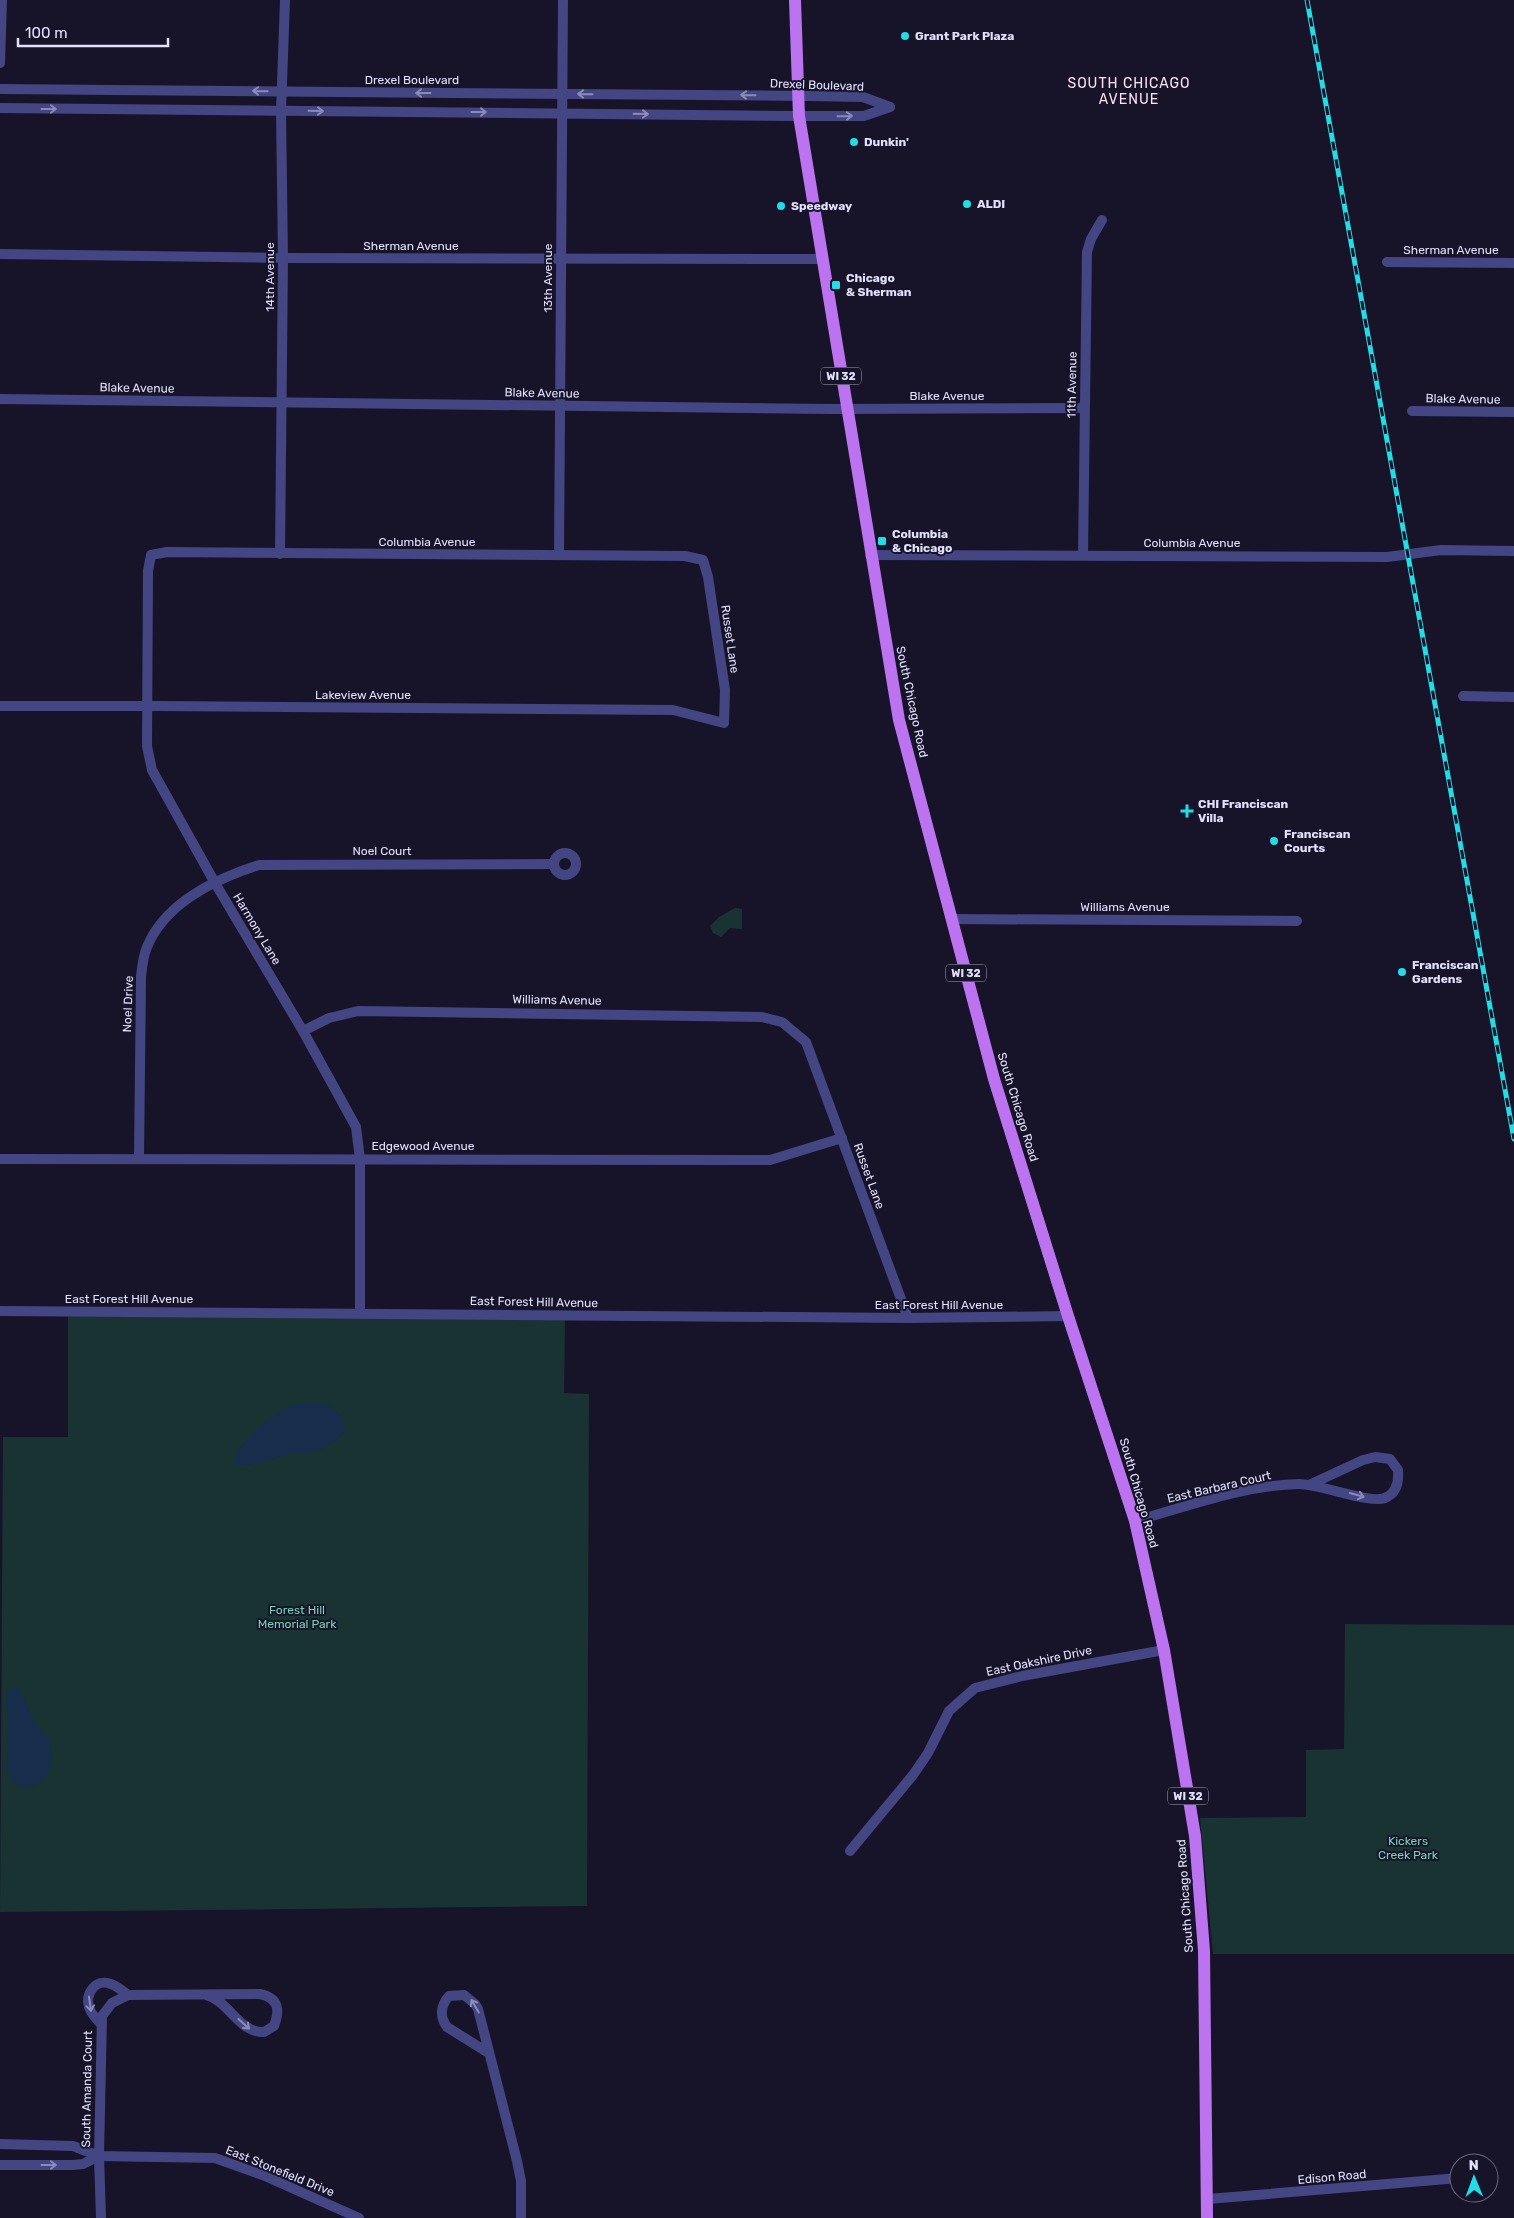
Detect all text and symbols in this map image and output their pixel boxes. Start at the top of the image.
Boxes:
scale bar [18,15,168,47]
text: 100 m [25,24,67,42]
place label: Grant Park Plaza [915,29,1014,43]
marker: Grant Park Plaza [899,30,911,42]
street label: Drexel Boulevard [365,73,459,87]
district label: SOUTH CHICAGO AVENUE [1067,75,1191,108]
street label: Drexel Boulevard [770,76,864,94]
one-way arrow [253,87,269,96]
one-way arrow [415,88,432,98]
one-way arrow [578,89,594,99]
one-way arrow [740,90,756,100]
one-way arrow [40,104,56,114]
one-way arrow [308,106,324,116]
one-way arrow [470,108,486,117]
one-way arrow [632,109,649,119]
one-way arrow [837,111,853,121]
place label: Dunkin' [864,135,909,149]
marker: Dunkin' [848,136,860,148]
place label: ALDI [977,197,1005,211]
marker: ALDI [961,198,973,210]
place label: Speedway [791,199,852,213]
marker: Speedway [775,200,787,212]
street label: Sherman Avenue [363,239,459,253]
street label: 14th Avenue [263,242,277,312]
street label: 13th Avenue [541,243,555,313]
street label: Sherman Avenue [1403,243,1499,257]
place label: Chicago & Sherman [846,271,912,299]
marker: Chicago & Sherman [830,279,842,291]
street label: 11th Avenue [1064,351,1080,419]
road number: WI 32 [821,368,861,384]
street label: Blake Avenue [99,380,175,396]
street label: Blake Avenue [504,385,580,401]
street label: Blake Avenue [910,389,985,403]
street label: Blake Avenue [1425,391,1501,407]
place label: Columbia & Chicago [892,527,952,555]
street label: Columbia Avenue [378,535,476,549]
marker: Columbia & Chicago [876,535,888,547]
street label: Columbia Avenue [1143,536,1241,550]
street label: Russet Lane [718,604,742,674]
street label: South Chicago Road [893,645,931,759]
street label: Lakeview Avenue [315,688,411,702]
place label: CHI Franciscan Villa [1198,797,1289,825]
marker: CHI Franciscan Villa [1180,804,1194,818]
place label: Franciscan Courts [1284,827,1351,855]
marker: Franciscan Courts [1268,835,1280,847]
street label: Noel Court [352,844,412,858]
street label: Harmony Lane [230,891,284,968]
street label: Williams Avenue [1080,900,1170,914]
place label: Franciscan Gardens [1412,958,1479,986]
road number: WI 32 [946,964,986,981]
marker: Franciscan Gardens [1396,966,1408,978]
street label: Noel Drive [120,975,136,1033]
street label: Williams Avenue [512,992,602,1008]
street label: South Chicago Road [995,1051,1041,1163]
street label: Edgewood Avenue [371,1139,475,1153]
street label: Russet Lane [851,1141,887,1211]
street label: East Forest Hill Avenue [65,1292,193,1306]
street label: East Forest Hill Avenue [470,1294,599,1310]
street label: East Forest Hill Avenue [875,1298,1003,1312]
street label: South Chicago Road [1117,1437,1161,1549]
street label: East Barbara Court [1166,1468,1273,1506]
one-way arrow [1348,1491,1364,1501]
park label: Forest Hill Memorial Park [258,1603,337,1631]
street label: East Oakshire Drive [985,1643,1093,1679]
road number: WI 32 [1168,1788,1208,1804]
park label: Kickers Creek Park [1378,1834,1439,1862]
street label: South Chicago Road [1174,1839,1196,1953]
one-way arrow [85,1996,95,2012]
one-way arrow [469,1999,480,2013]
one-way arrow [237,2018,250,2030]
street label: South Amanda Court [79,2030,95,2148]
street label: East Stonefield Drive [224,2143,337,2199]
north arrow [1449,2153,1499,2203]
text: N [1469,2157,1479,2174]
one-way arrow [40,2160,56,2170]
street label: Edison Road [1297,2167,1367,2187]

